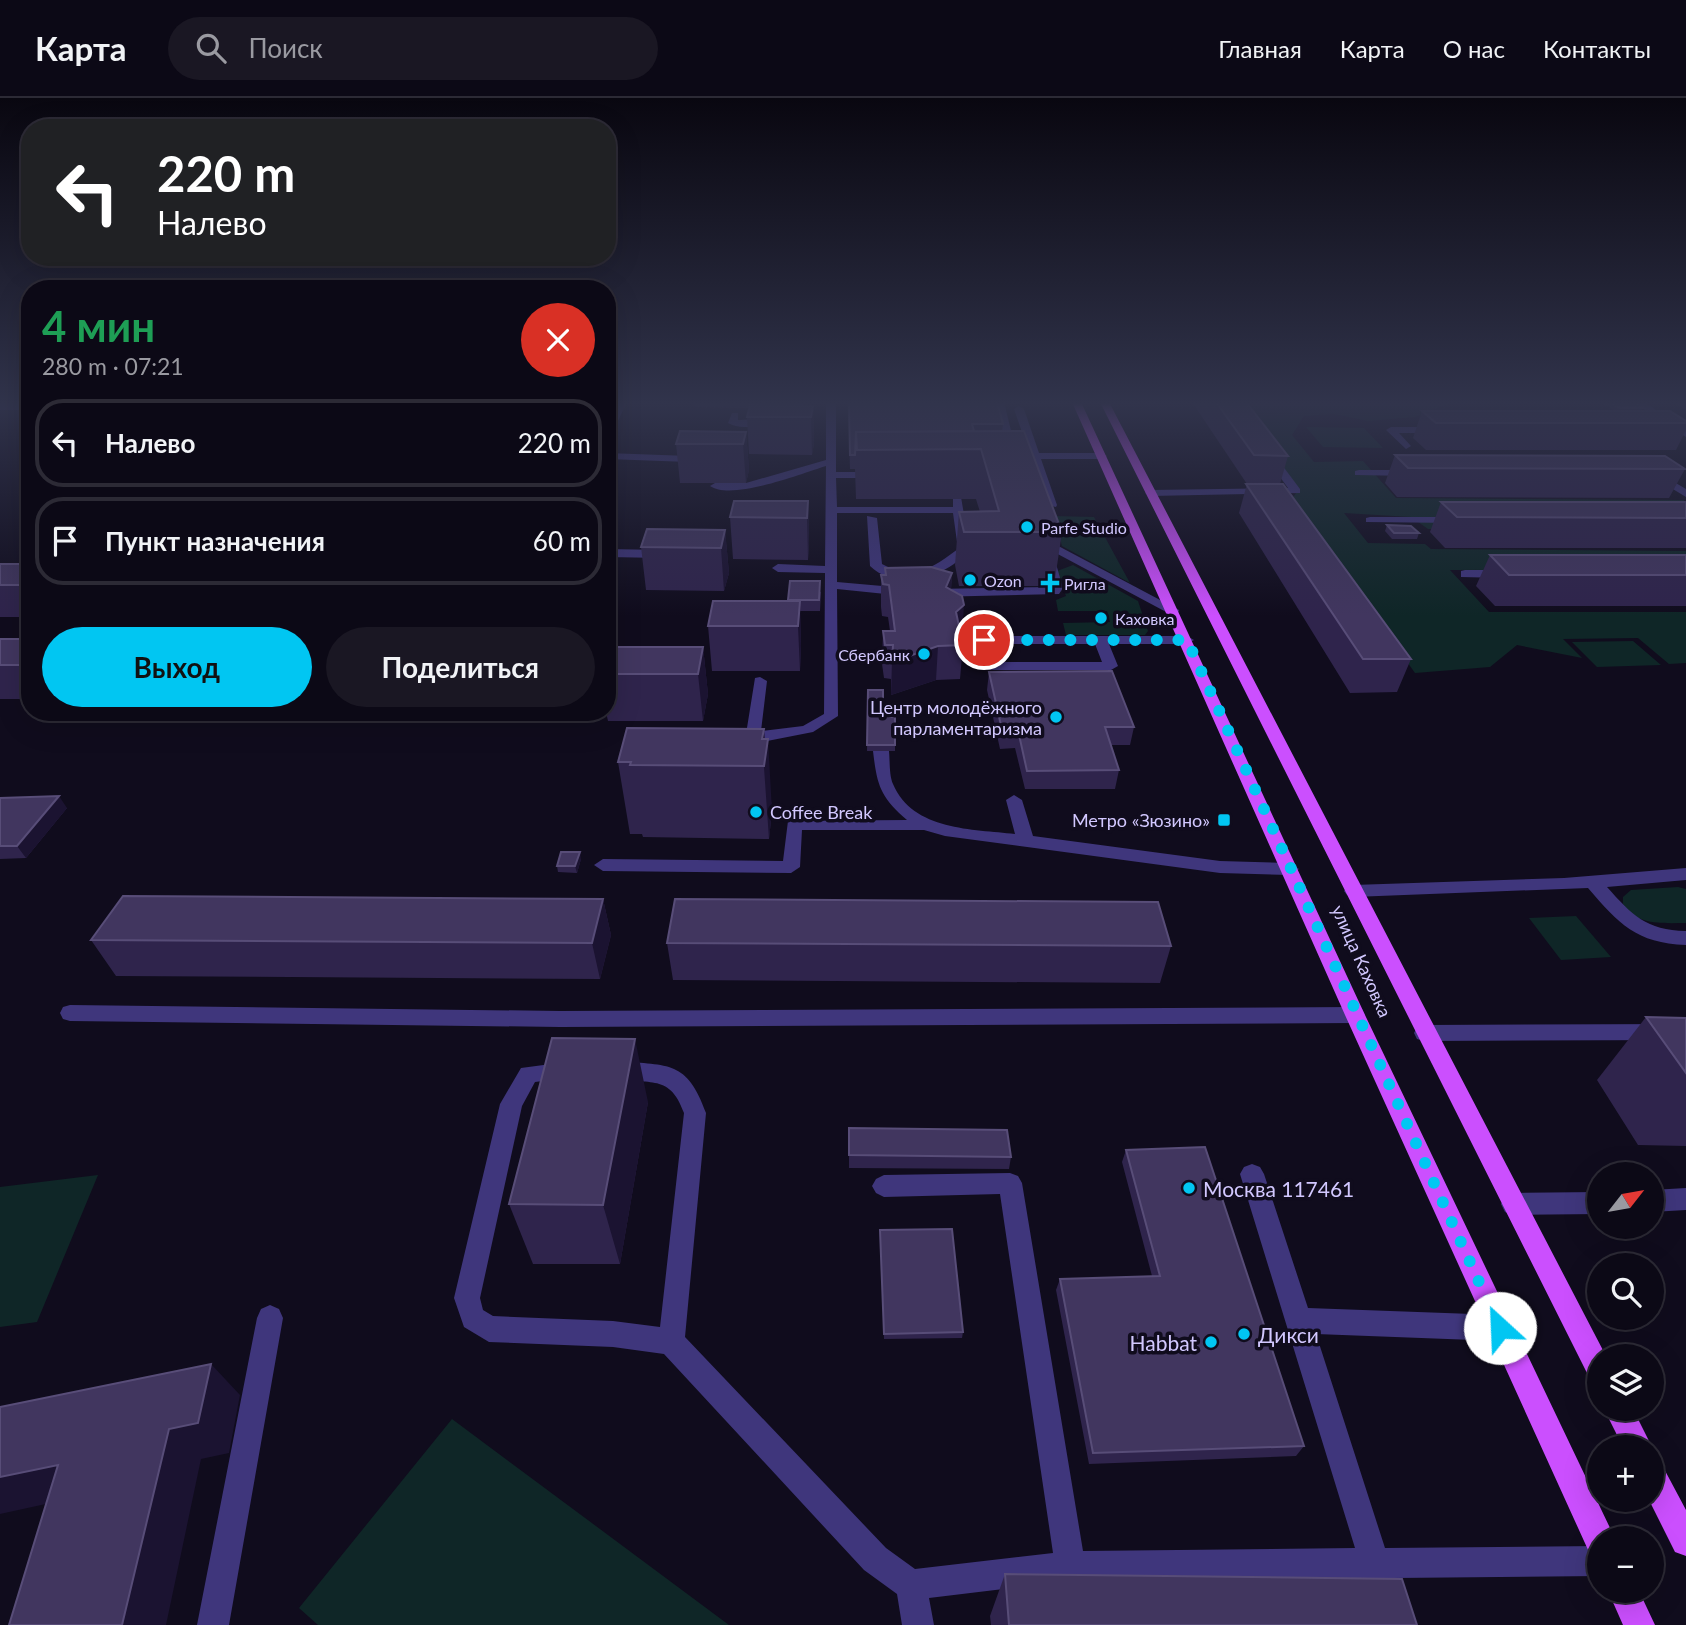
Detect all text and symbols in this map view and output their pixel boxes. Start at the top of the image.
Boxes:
search box [168,17,658,80]
text: Карта [35,28,126,68]
icon: search [192,29,230,67]
text: Поиск [248,32,323,64]
text: Главная [1218,34,1302,63]
text: Карта [1340,34,1405,63]
text: О нас [1443,34,1505,63]
text: Контакты [1543,34,1651,63]
text: 220 m [157,144,295,202]
icon: left [42,147,133,238]
text: Налево [157,203,267,242]
text: 4 мин [42,301,155,351]
button: close [521,303,595,377]
text: 280 m · 07:21 [42,352,184,380]
icon: left [46,424,84,462]
text: Налево [105,427,195,459]
text: 220 m [518,427,591,459]
place label: Parfe Studio [1041,518,1127,537]
marker: Parfe Studio [1019,519,1035,535]
icon: arrive [46,522,84,560]
text: Пункт назначения [105,525,325,557]
text: 60 m [533,525,591,557]
place label: Ozon [984,571,1022,590]
marker: Ozon [962,572,978,588]
place label: Ригла [1064,574,1106,593]
marker: Ригла [1042,575,1058,591]
place label: Каховка [1115,609,1174,628]
pin [954,610,1014,670]
marker: Каховка [1093,610,1109,626]
icon: arrive [965,621,1003,659]
button: Выход [42,627,312,707]
button: Поделиться [326,627,595,707]
place label: Сбербанк [838,645,911,664]
marker: Сбербанк [916,646,932,662]
place label: Центр молодёжного парламентаризма [870,696,1042,739]
marker: Центр молодёжного парламентаризма [1048,709,1064,725]
place label: Coffee Break [770,801,873,823]
marker: Coffee Break [748,804,764,820]
place label: Метро «Зюзино» [1072,809,1210,831]
marker: Метро «Зюзино» [1216,812,1232,828]
street label: улица Каховка [1327,901,1397,1021]
north arrow [1587,1162,1664,1239]
map controls [1587,1162,1664,1603]
place label: Москва 117461 [1203,1176,1354,1201]
marker: Москва 117461 [1181,1180,1197,1196]
button: search [1587,1253,1664,1330]
position arrow [1463,1291,1537,1365]
place label: Дикси [1258,1322,1319,1347]
marker: Дикси [1236,1326,1252,1342]
place label: Habbat [1129,1330,1197,1355]
marker: Habbat [1203,1334,1219,1350]
button: layers [1587,1344,1664,1421]
button: + [1587,1435,1664,1512]
button: − [1587,1526,1664,1603]

